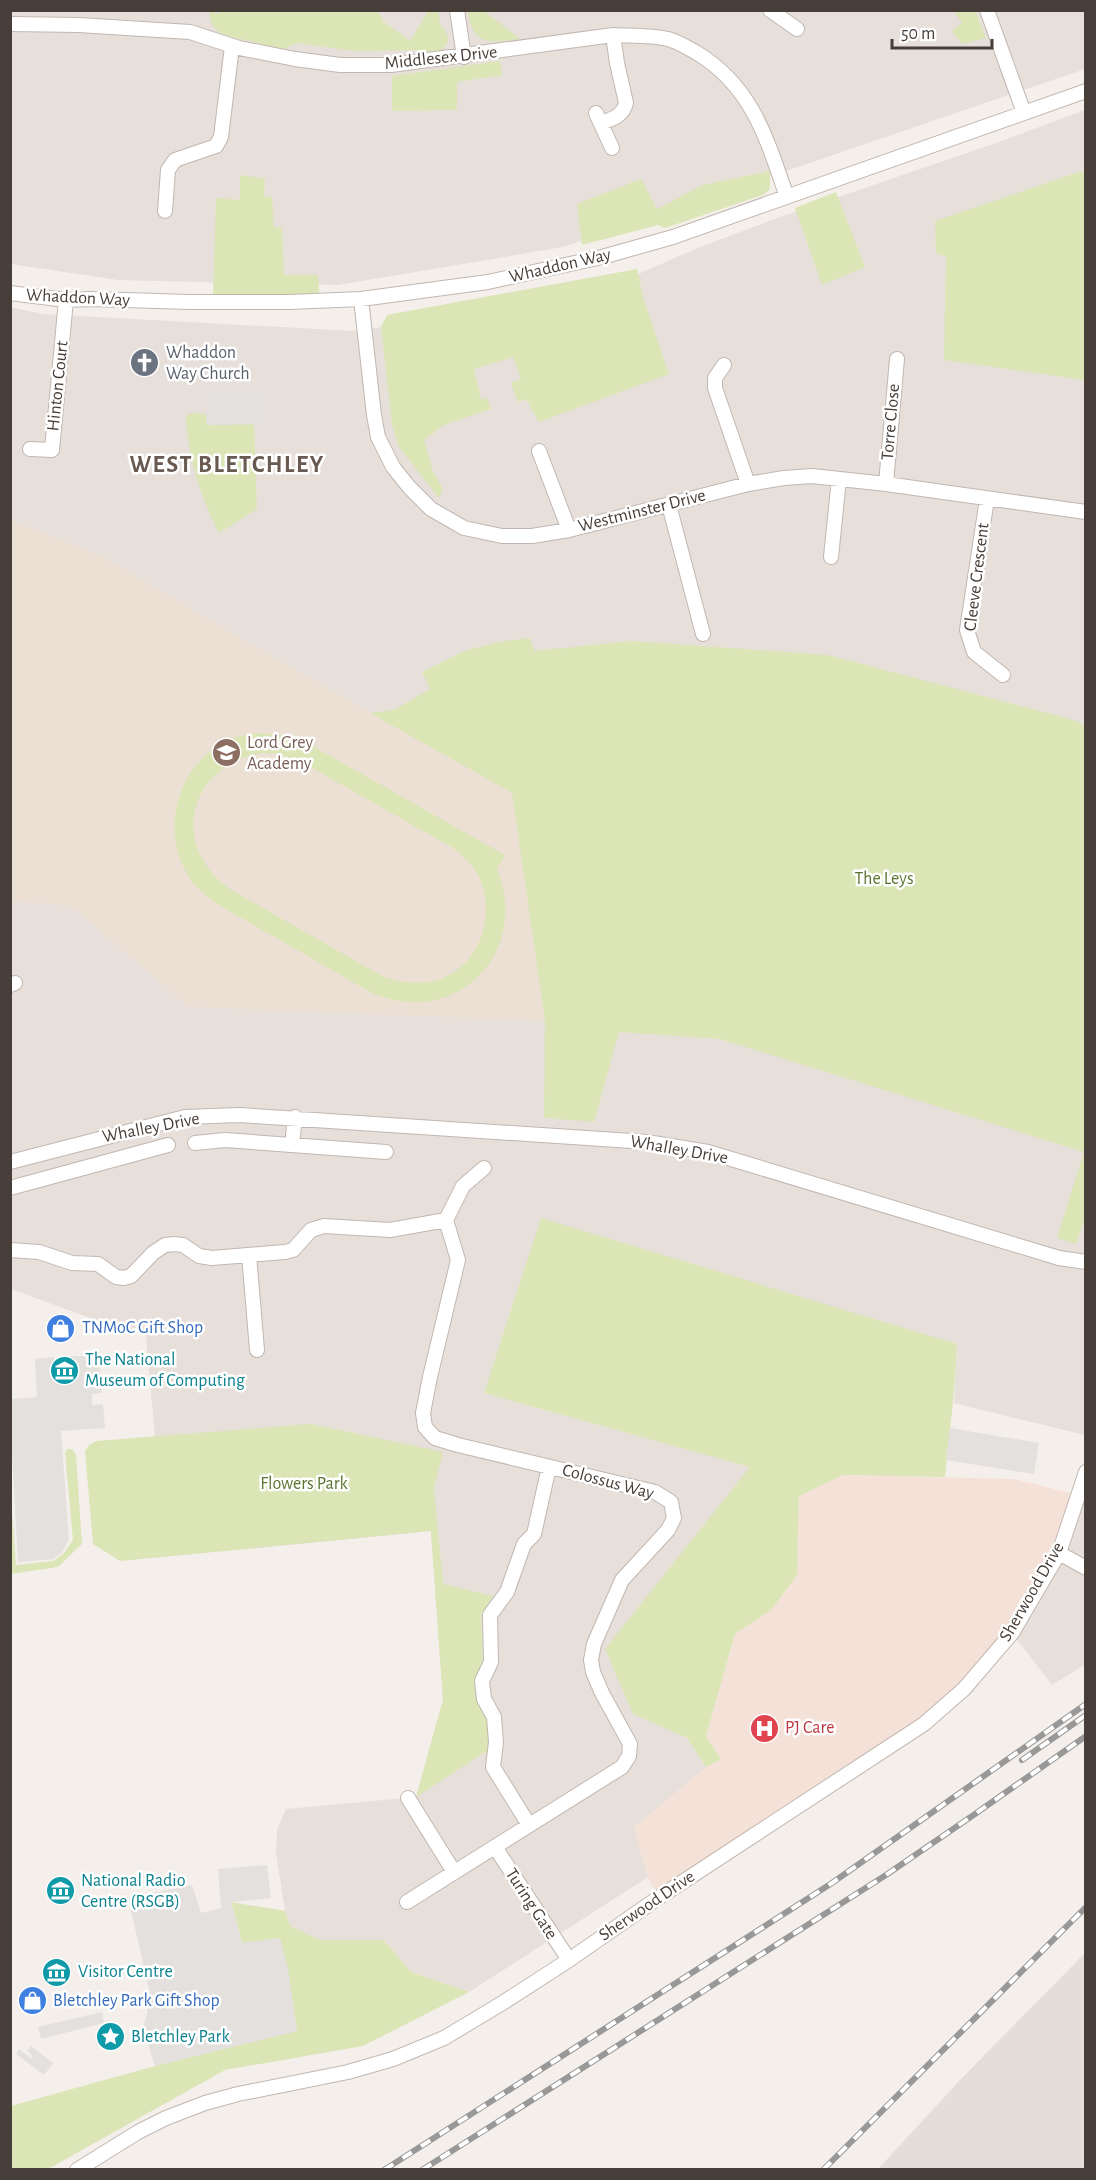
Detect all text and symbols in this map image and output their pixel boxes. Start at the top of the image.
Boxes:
scale bar [892,12,992,50]
text: 50 m [901,25,935,43]
street label: Middlesex Drive [384,43,498,73]
street label: Whaddon Way [507,245,613,286]
street label: Whaddon Way [26,286,131,310]
street label: Hinton Court [44,340,72,432]
place label: Whaddon Way Church [166,344,250,383]
church icon: Whaddon Way Church [129,347,161,379]
street label: Torre Close [879,383,903,461]
district label: WEST BLETCHLEY [129,453,325,477]
street label: Westminster Drive [576,486,708,536]
street label: Cleeve Crescent [961,522,993,632]
place label: Lord Grey Academy [247,734,314,773]
school or university icon: Lord Grey Academy [210,737,242,769]
park label: The Leys [854,870,914,888]
street label: Whalley Drive [101,1110,201,1146]
street label: Whalley Drive [629,1133,729,1167]
shop icon: TNMoC Gift Shop [45,1312,77,1344]
place label: TNMoC Gift Shop [82,1319,203,1337]
place label: The National Museum of Computing [85,1351,245,1390]
museum icon: The National Museum of Computing [48,1354,80,1386]
street label: Colossus Way [560,1461,656,1503]
park label: Flowers Park [260,1475,349,1493]
street label: Sherwood Drive [996,1539,1068,1645]
hospital icon: PJ Care [748,1712,780,1744]
place label: PJ Care [785,1719,835,1737]
street label: Turing Gate [502,1865,560,1943]
street label: Sherwood Drive [596,1867,698,1945]
place label: National Radio Centre (RSGB) [81,1872,186,1911]
museum icon: National Radio Centre (RSGB) [44,1875,76,1907]
museum icon: Visitor Centre [41,1956,73,1988]
place label: Visitor Centre [78,1963,173,1981]
shop icon: Bletchley Park Gift Shop [16,1985,48,2017]
place label: Bletchley Park Gift Shop [53,1992,220,2010]
place icon: Bletchley Park [94,2021,126,2053]
place label: Bletchley Park [131,2028,230,2046]

